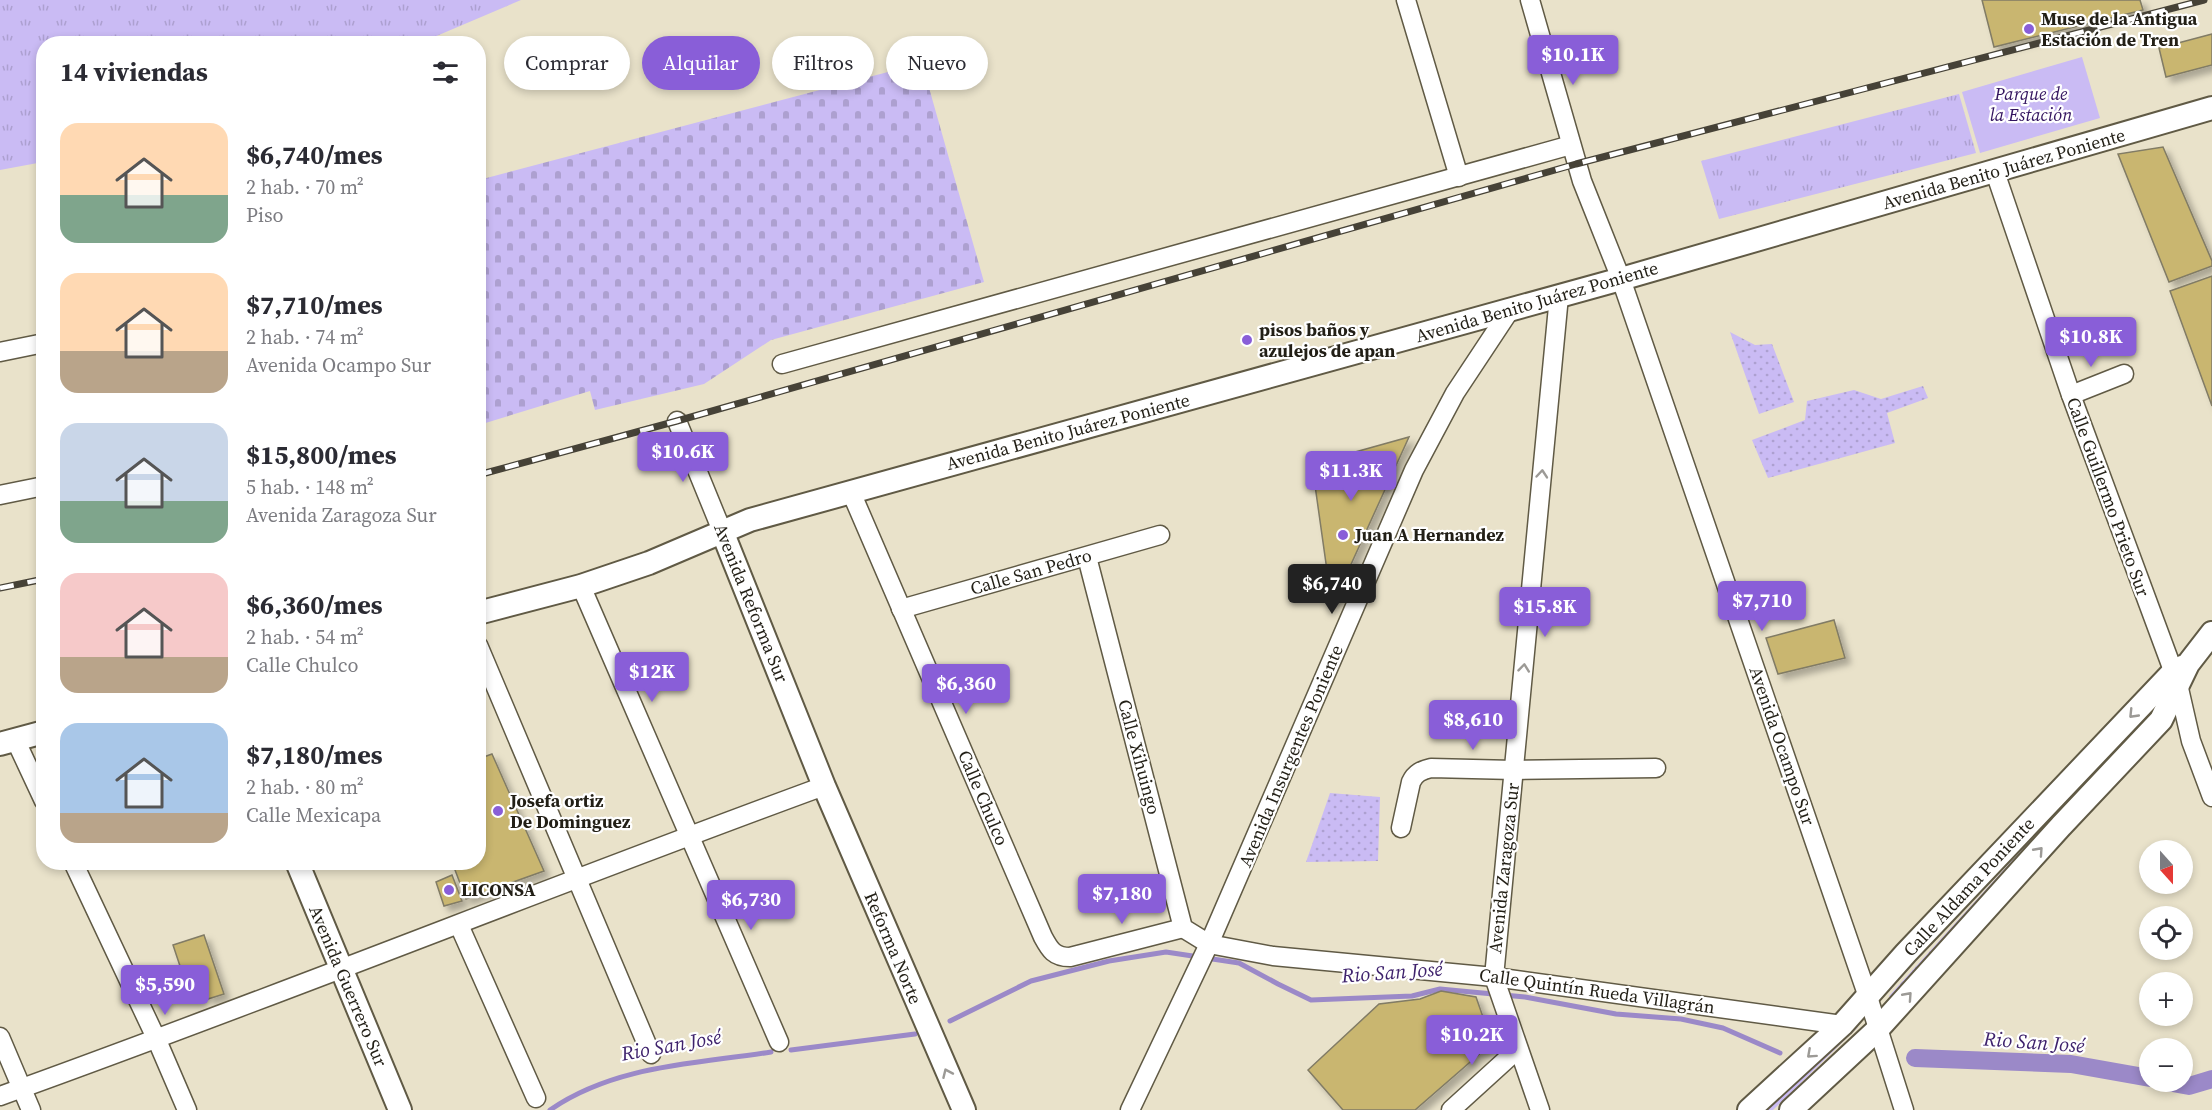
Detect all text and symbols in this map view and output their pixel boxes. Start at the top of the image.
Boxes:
place label: Muse de la Antigua Estación de Tren [2041,6,2198,52]
marker: Muse de la Antigua Estación de Tren [2022,22,2036,36]
pin: $10.1K [1524,35,1622,86]
chip: Comprar [504,36,630,90]
chip: Alquilar [642,36,760,90]
chip: Filtros [772,36,874,90]
chip: Nuevo [886,36,988,90]
text: $10.1K [1541,40,1605,68]
text: 14 viviendas [60,54,208,90]
icon: filters [429,56,462,89]
park label: Parque de la Estación [1990,81,2072,127]
street label: Avenida Benito Juárez Poniente [1880,122,2128,215]
text: $6,740/mes [246,137,383,173]
icon: home [108,147,180,219]
text: 2 hab. · 70 m² [246,173,364,201]
text: Piso [246,201,284,229]
street label: Avenida Benito Juárez Poniente [1413,255,1661,348]
text: $7,710/mes [246,287,383,323]
icon: home [108,297,180,369]
place label: pisos baños y azulejos de apan [1259,317,1395,363]
pin: $10.8K [2042,317,2140,368]
text: $10.8K [2059,322,2123,350]
text: 2 hab. · 74 m² [246,323,364,351]
marker: pisos baños y azulejos de apan [1240,333,1254,347]
text: Avenida Ocampo Sur [246,351,431,379]
street label: Avenida Benito Juárez Poniente [943,387,1192,476]
street label: Calle Guillermo Prieto Sur [2061,394,2156,600]
pin: $10.6K [634,432,732,483]
text: $15,800/mes [246,437,397,473]
text: $10.6K [651,437,715,465]
icon: home [108,447,180,519]
pin: $11.3K [1302,451,1400,502]
text: $11.3K [1319,456,1383,484]
one-way arrow [1535,469,1548,478]
text: 5 hab. · 148 m² [246,473,374,501]
text: Avenida Zaragoza Sur [246,501,437,529]
street label: Avenida Reforma Sur [708,520,795,686]
place label: Juan A Hernandez [1354,522,1505,547]
marker: Juan A Hernandez [1336,528,1350,542]
street label: Calle San Pedro [967,542,1094,601]
pin: $6,740 [1283,564,1381,615]
text: $6,740 [1302,569,1362,597]
pin: $7,710 [1713,581,1811,632]
text: $7,710 [1732,586,1792,614]
text: $6,360/mes [246,587,383,623]
pin: $15.8K [1496,587,1594,638]
text: $15.8K [1513,592,1577,620]
icon: home [108,597,180,669]
text: 2 hab. · 54 m² [246,623,364,651]
street label: Avenida Insurgentes Poniente [1232,641,1349,871]
text: Calle Chulco [246,651,358,679]
pin: $12K [616,652,688,703]
text: $12K [629,657,675,685]
one-way arrow [1517,663,1530,672]
street label: Avenida Ocampo Sur [1744,663,1822,829]
pin: $6,360 [917,664,1015,715]
text: $6,360 [936,669,996,697]
street label: Calle Xihuingo [1112,697,1167,817]
pin: $8,610 [1424,700,1522,751]
text: $8,610 [1443,705,1503,733]
one-way arrow [2129,708,2140,718]
text: $7,180/mes [246,737,383,773]
street label: Calle Chulco [952,746,1015,849]
icon: home [108,747,180,819]
text: 2 hab. · 80 m² [246,773,364,801]
street label: Avenida Zaragoza Sur [1482,781,1525,955]
place label: Josefa ortiz De Dominguez [509,788,631,834]
text: Calle Mexicapa [246,801,381,829]
marker: Josefa ortiz De Dominguez [491,804,505,818]
street label: Calle Aldama Poniente [1897,812,2040,962]
north arrow [2139,840,2193,894]
map controls [2139,840,2193,1092]
one-way arrow [2032,847,2043,858]
pin: $7,180 [1073,874,1171,925]
place label: LICONSA [461,877,536,902]
text: $7,180 [1092,879,1152,907]
pin: $6,730 [702,880,800,931]
marker: LICONSA [442,883,456,897]
text: $6,730 [721,885,781,913]
street label: Reforma Norte [859,888,928,1008]
street label: Avenida Guerrero Sur [303,901,394,1071]
button: locate [2139,906,2193,960]
water label: Rio San José [1340,954,1445,990]
street label: Calle Quintín Rueda Villagrán [1478,962,1716,1019]
pin: $5,590 [116,965,214,1016]
text: $5,590 [135,970,195,998]
button: + [2139,972,2193,1026]
one-way arrow [1901,992,1912,1002]
pin: $10.2K [1423,1015,1521,1066]
text: $10.2K [1440,1020,1504,1048]
water label: Rio San José [618,1022,725,1068]
water label: Rio San José [1982,1024,2087,1060]
button: − [2139,1038,2193,1092]
one-way arrow [1807,1047,1818,1058]
one-way arrow [943,1068,955,1079]

